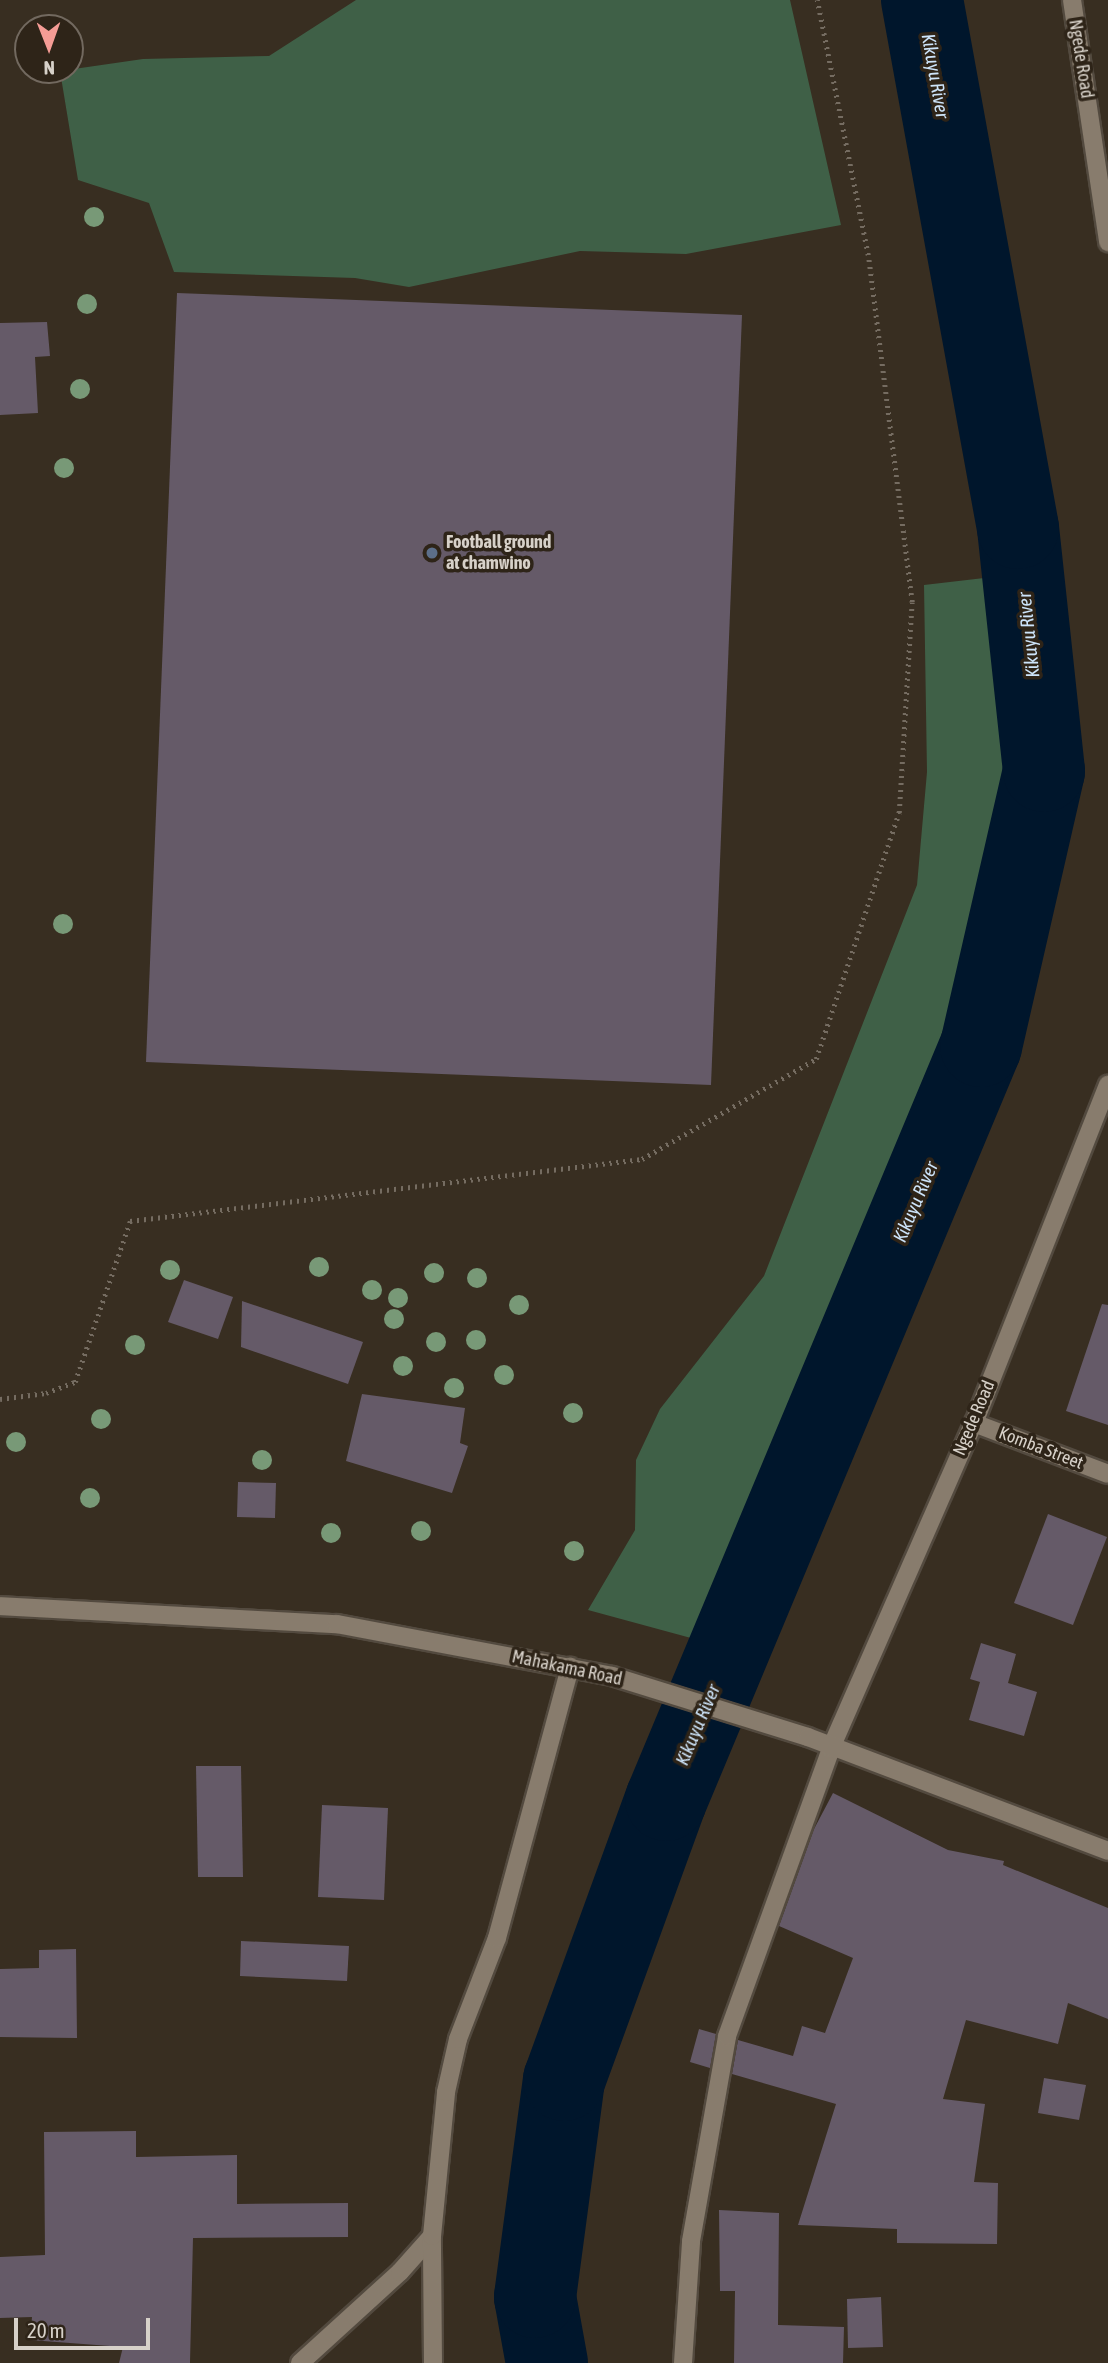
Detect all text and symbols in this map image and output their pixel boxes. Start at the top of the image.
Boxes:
north arrow [14,14,84,84]
street label: Ngede Road [1064,18,1098,100]
water label: Kikuyu River [916,32,954,120]
text: N [44,57,55,79]
place label: Football ground at chamwino [446,532,551,574]
marker: Football ground at chamwino [424,545,440,561]
water label: Kikuyu River [1013,591,1045,679]
water label: Kikuyu River [889,1158,943,1246]
street label: Ngede Road [949,1377,999,1459]
street label: Komba Street [996,1422,1086,1474]
street label: Mahakama Road [510,1646,624,1690]
water label: Kikuyu River [671,1681,725,1769]
scale bar [18,2304,154,2348]
text: 20 m [27,2318,65,2342]

